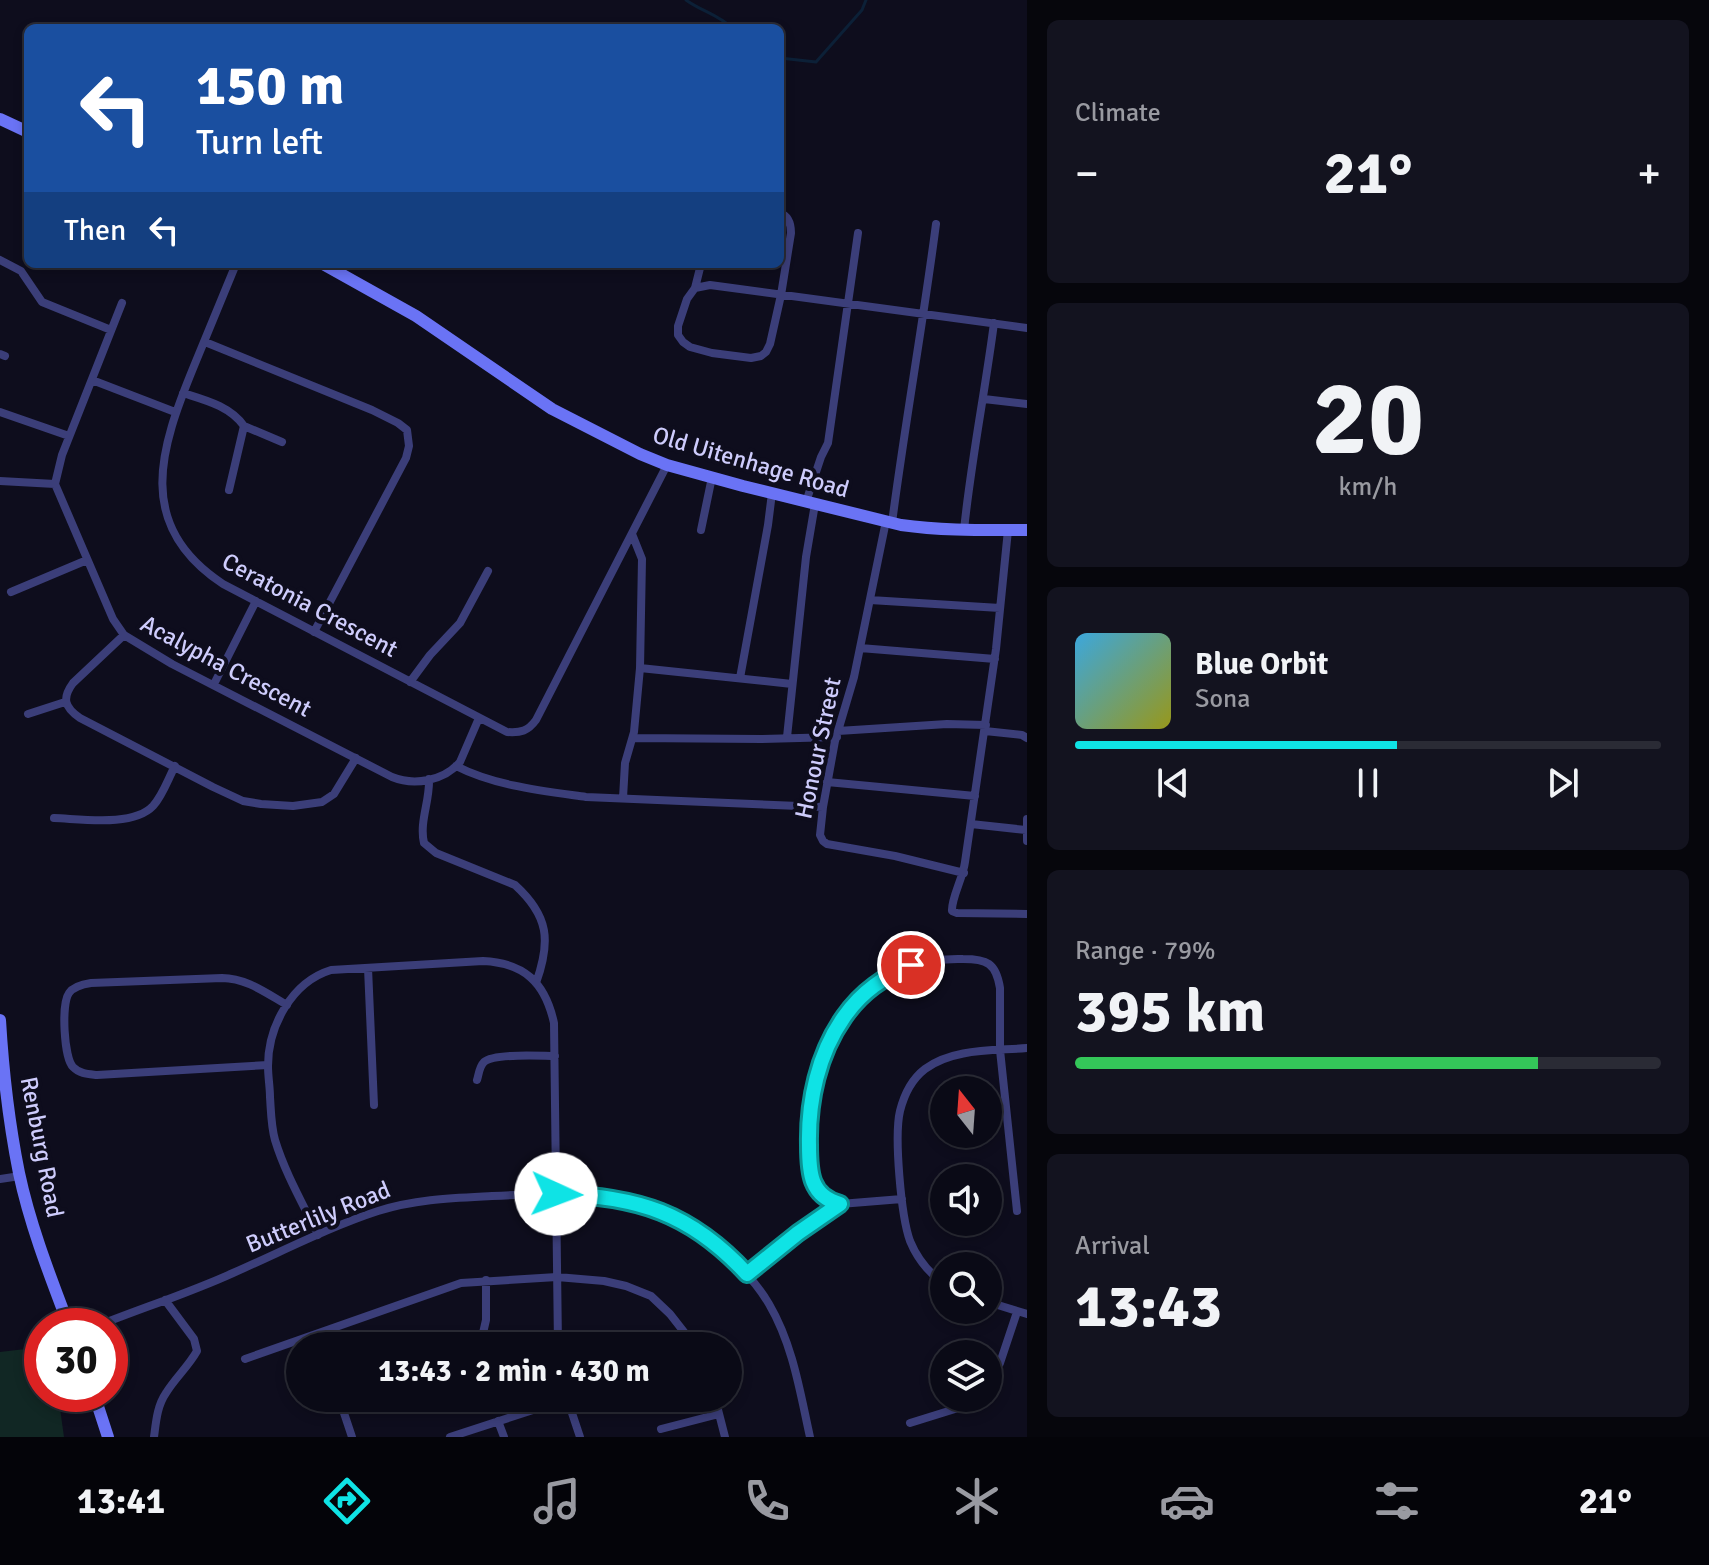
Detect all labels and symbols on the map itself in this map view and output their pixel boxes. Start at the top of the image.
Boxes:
street label: Old Uitenhage Road [649,420,853,504]
street label: Ceratonia Crescent [217,546,403,664]
street label: Acalypha Crescent [135,608,317,724]
street label: Honour Street [788,674,848,822]
pin [877,931,945,999]
street label: Renburg Road [14,1074,70,1220]
north arrow [930,1076,1002,1148]
position arrow [514,1152,598,1236]
street label: Butterlily Road [241,1174,395,1260]
speed limit sign: 30 [24,1308,128,1412]

